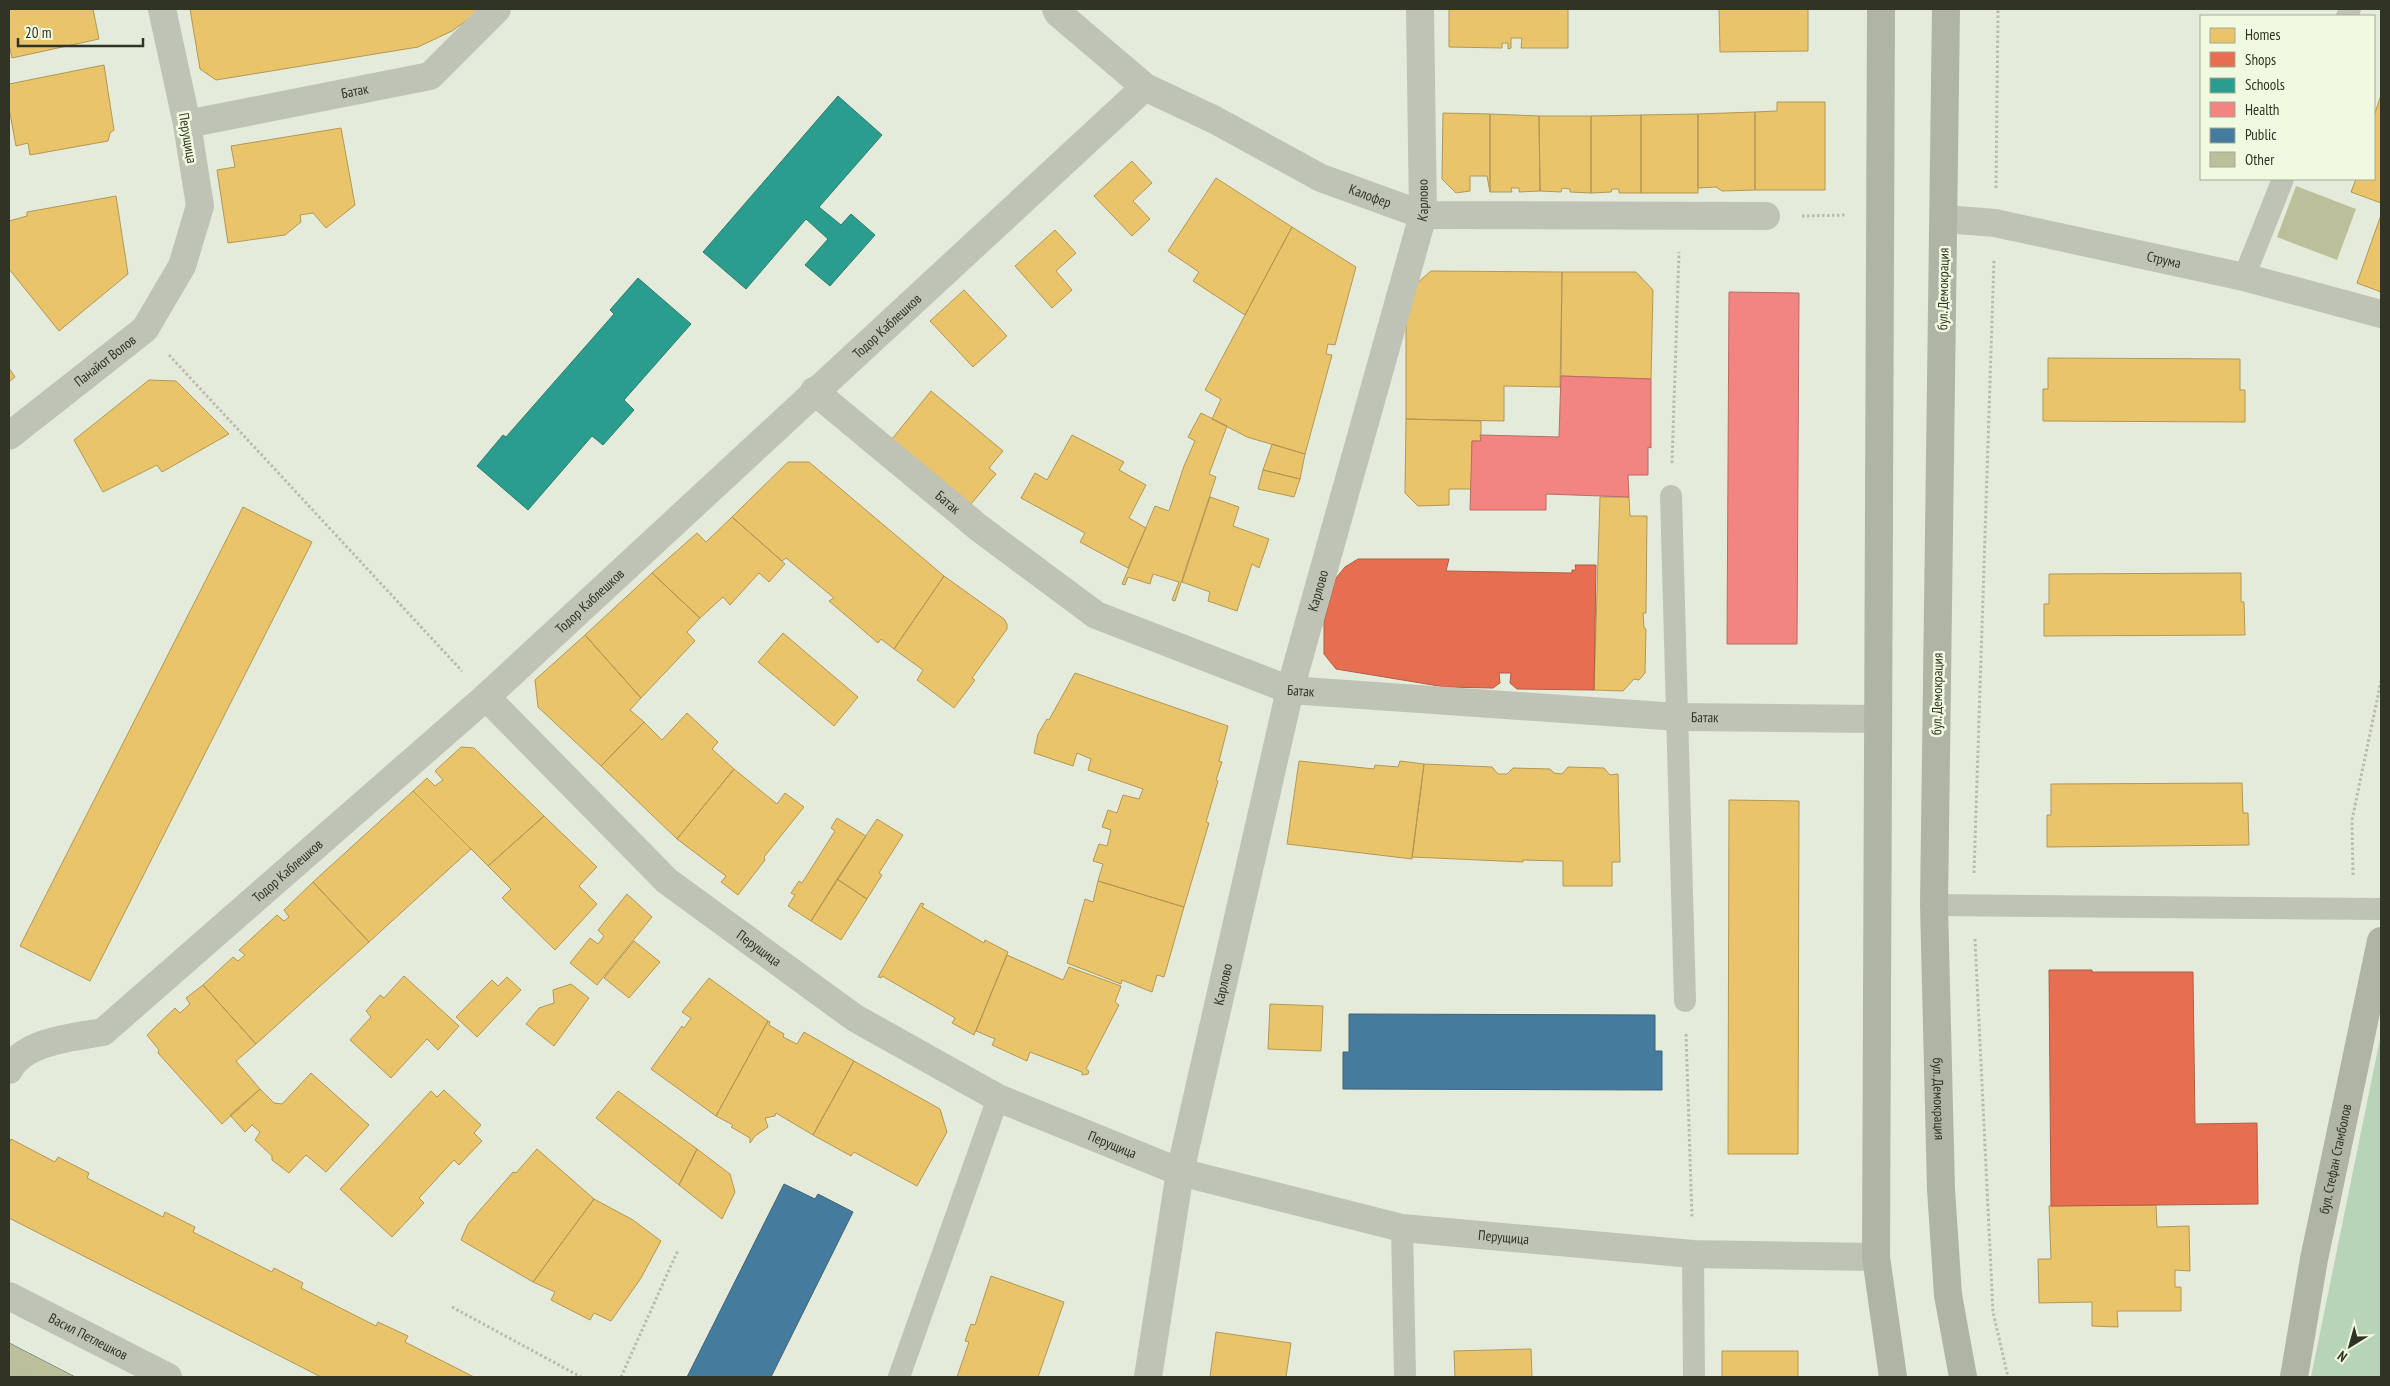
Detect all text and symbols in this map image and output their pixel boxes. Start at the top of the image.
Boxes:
scale bar [18,15,142,47]
legend [2200,15,2375,180]
text: 20 m [25,23,51,42]
text: Homes [2245,25,2281,44]
text: Shops [2245,50,2276,69]
text: Schools [2245,75,2285,94]
street label: Батак [340,79,370,102]
text: Health [2245,100,2279,119]
street label: Перущица [175,111,201,165]
text: Public [2245,125,2277,144]
text: Other [2245,150,2275,169]
street label: Карлово [1413,179,1432,223]
street label: Калофер [1346,180,1394,212]
street label: Струма [2145,247,2183,272]
street label: бул. Демокрация [1933,248,1953,330]
street label: Тодор Каблешков [849,289,925,362]
street label: Панайот Волов [70,330,140,390]
street label: Батак [932,486,965,518]
street label: Тодор Каблешков [551,564,628,637]
street label: Карлово [1303,568,1332,613]
street label: бул. Демокрация [1927,653,1947,735]
street label: Батак [1286,681,1316,701]
street label: Батак [1691,708,1719,726]
street label: Тодор Каблешков [249,835,327,906]
street label: Перущица [733,926,785,970]
street label: Карлово [1209,962,1236,1007]
street label: бул. Демокрация [1929,1057,1949,1140]
street label: бул. Стефан Стамболов [2315,1102,2356,1216]
street label: Перущица [1085,1127,1139,1162]
street label: Перущица [1477,1226,1530,1248]
street label: Васил Петлешков [46,1309,131,1364]
north arrow [2325,1321,2375,1371]
text: N [2334,1347,2351,1366]

